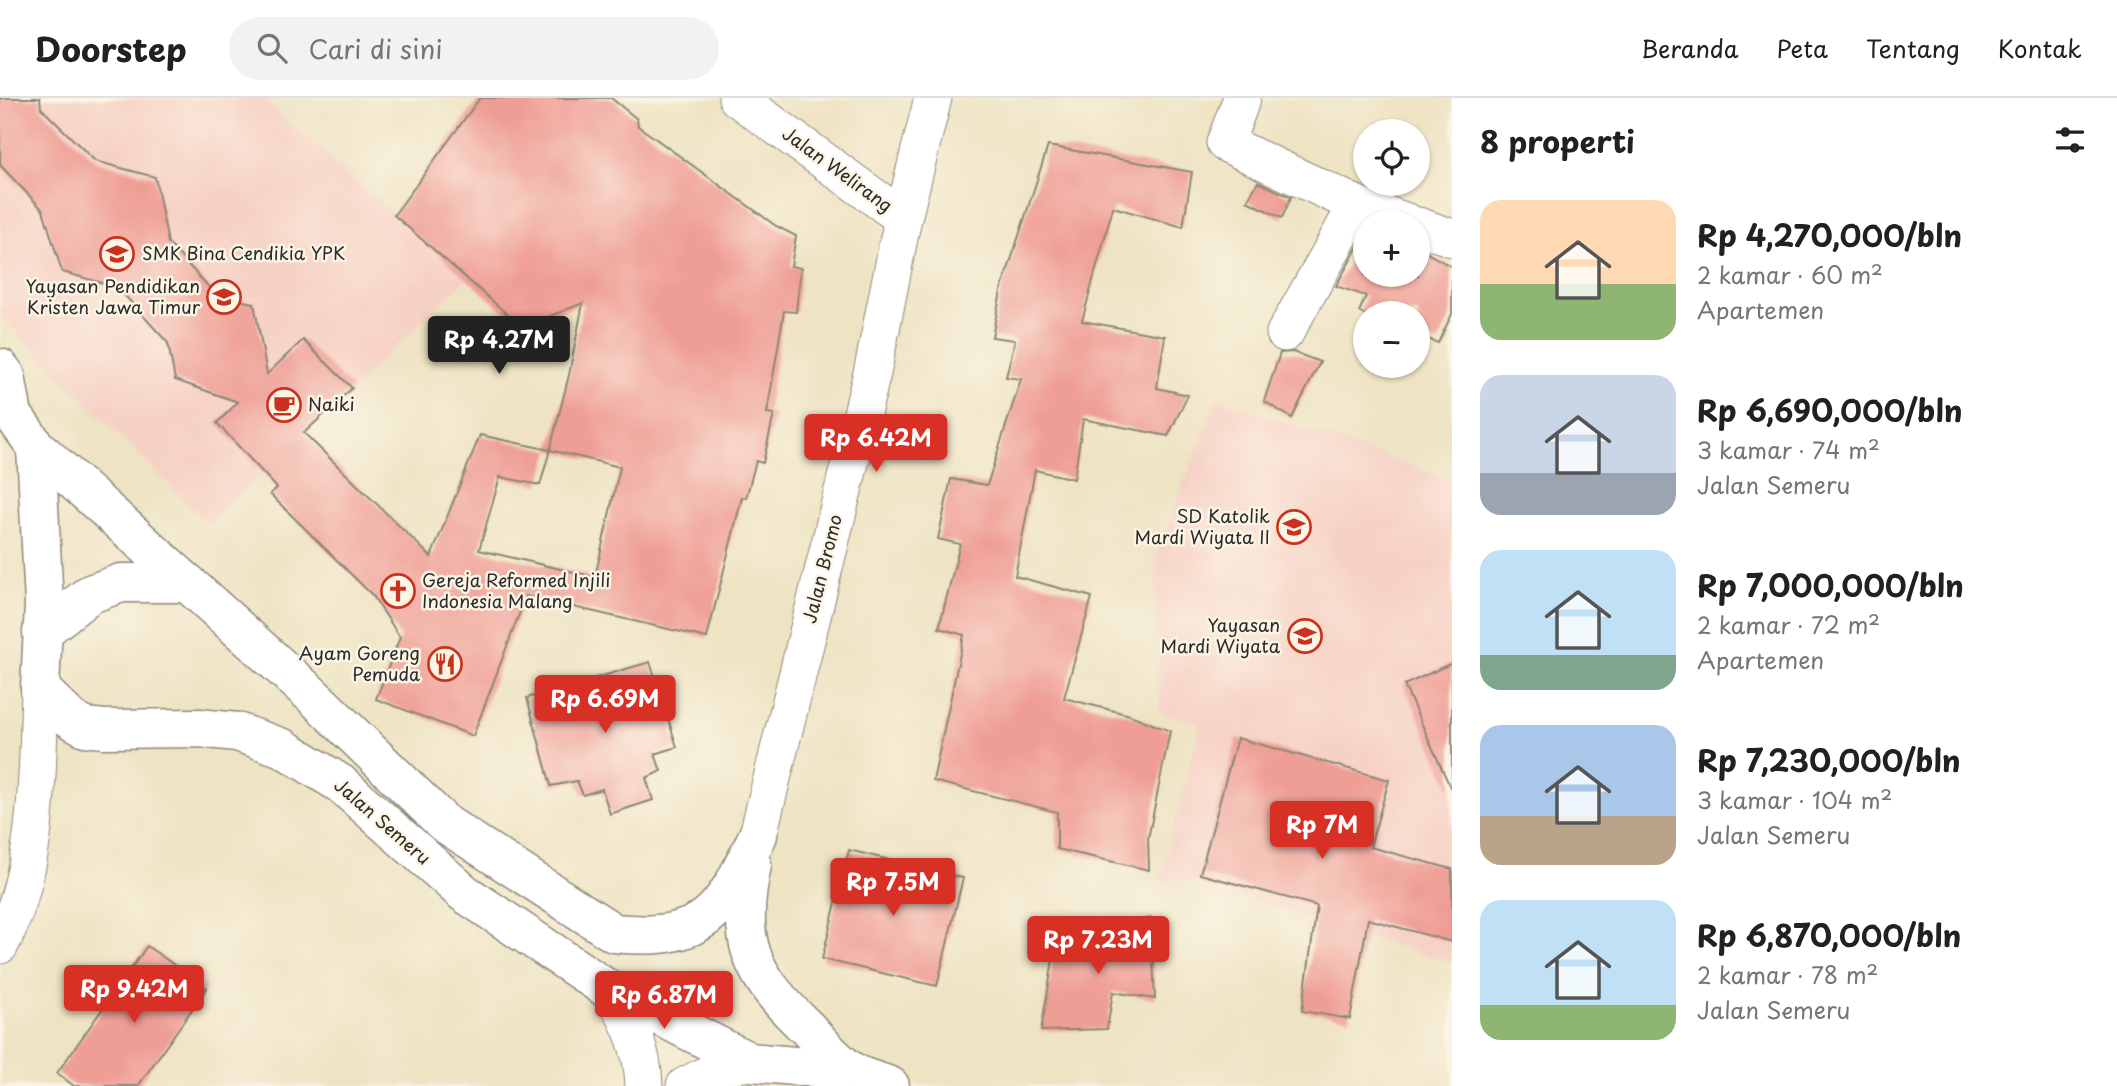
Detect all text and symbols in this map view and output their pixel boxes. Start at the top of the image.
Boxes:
search box [229,17,719,80]
text: Doorstep [35,23,187,73]
icon: search [253,29,291,67]
text: Cari di sini [309,29,443,68]
text: Beranda [1641,30,1738,66]
text: Peta [1776,30,1828,66]
text: Tentang [1866,30,1960,66]
text: Kontak [1998,30,2082,66]
text: 8 properti [1480,118,1635,163]
map controls [1353,119,1430,378]
button: locate [1353,119,1430,196]
street label: Jalan Welirang [777,120,899,218]
icon: filters [2051,121,2089,159]
button: + [1353,210,1430,287]
text: Rp 4,270,000/bln [1697,212,1962,257]
icon: home [1536,228,1620,312]
school or university icon: SMK Bina Cendikia YPK [98,235,136,273]
place label: SMK Bina Cendikia YPK [142,239,345,266]
text: 2 kamar · 60 m² [1697,257,1883,292]
place label: Yayasan Pendidikan Kristen Jawa Timur [26,272,201,320]
school or university icon: Yayasan Pendidikan Kristen Jawa Timur [205,278,243,316]
text: Apartemen [1697,292,1824,327]
button: − [1353,301,1430,378]
pin: Rp 4.27M [427,316,571,376]
text: Rp 4.27M [444,321,554,356]
cafe icon: Naiki [265,386,303,424]
text: Rp 6,690,000/bln [1697,387,1963,432]
place label: Naiki [308,390,355,417]
icon: home [1536,403,1620,487]
pin: Rp 6.42M [804,414,948,474]
text: Rp 6.42M [820,419,932,454]
text: 3 kamar · 74 m² [1697,432,1880,467]
text: Jalan Semeru [1697,467,1850,502]
place label: SD Katolik Mardi Wiyata II [1134,502,1270,550]
school or university icon: SD Katolik Mardi Wiyata II [1275,508,1313,546]
street label: Jalan Bromo [795,511,848,626]
text: Rp 7,000,000/bln [1697,562,1964,607]
place label: Gereja Reformed Injili Indonesia Malang [422,566,610,614]
church icon: Gereja Reformed Injili Indonesia Malang [379,572,417,610]
icon: home [1536,578,1620,662]
text: 2 kamar · 72 m² [1697,607,1880,642]
place label: Yayasan Mardi Wiyata [1160,611,1281,659]
school or university icon: Yayasan Mardi Wiyata [1286,617,1324,655]
place label: Ayam Goreng Pemuda [299,639,420,687]
text: Apartemen [1697,642,1824,677]
restaurant icon: Ayam Goreng Pemuda [426,645,464,683]
pin: Rp 6.69M [533,676,677,735]
text: Rp 6.69M [551,680,659,715]
text: Rp 7,230,000/bln [1697,737,1961,782]
icon: home [1536,753,1620,837]
street label: Jalan Semeru [329,771,437,870]
text: 3 kamar · 104 m² [1697,782,1892,817]
pin: Rp 7M [1273,802,1371,861]
text: Rp 7M [1286,806,1358,841]
text: Jalan Semeru [1697,817,1850,852]
pin: Rp 7.5M [828,858,958,918]
text: Rp 7.5M [846,863,940,898]
text: Rp 6,870,000/bln [1697,912,1961,957]
pin: Rp 7.23M [1026,916,1170,976]
text: Rp 7.23M [1043,921,1153,956]
icon: home [1536,928,1620,1012]
text: 2 kamar · 78 m² [1697,957,1878,992]
pin: Rp 9.42M [62,965,206,1025]
text: Rp 9.42M [80,970,188,1005]
pin: Rp 6.87M [592,972,736,1031]
text: Rp 6.87M [611,976,717,1011]
text: Jalan Semeru [1697,992,1850,1027]

